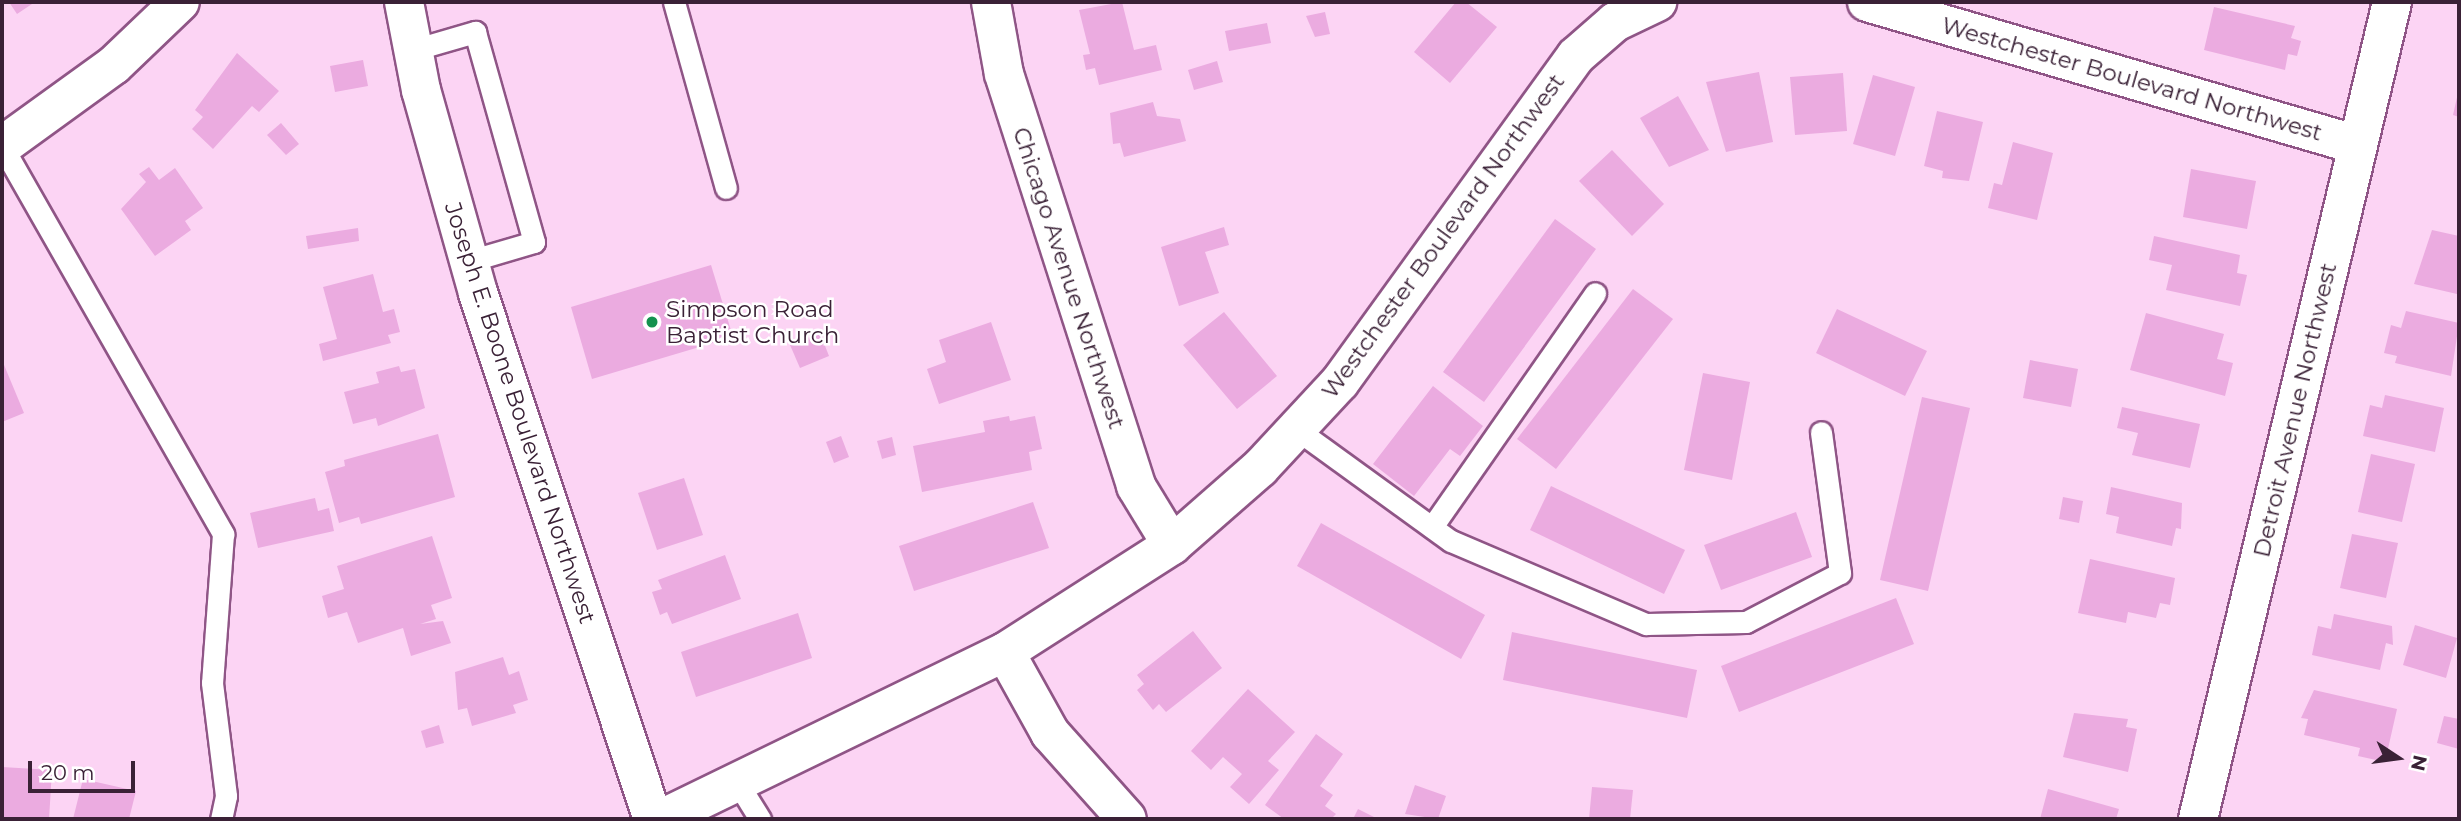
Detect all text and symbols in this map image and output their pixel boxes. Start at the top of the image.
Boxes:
street label: Westchester Boulevard Northwest [1939,11,2325,147]
street label: Westchester Boulevard Northwest [1316,68,1570,404]
street label: Chicago Avenue Northwest [1007,124,1131,432]
street label: Joseph E. Boone Boulevard Northwest [439,199,601,627]
street label: Detroit Avenue Northwest [2248,260,2342,560]
place label: Simpson Road Baptist Church [666,295,839,349]
marker: Simpson Road Baptist Church [644,314,660,330]
north arrow [2363,723,2433,793]
scale bar [32,748,138,792]
text: N [2406,753,2432,773]
text: 20 m [41,760,95,785]

